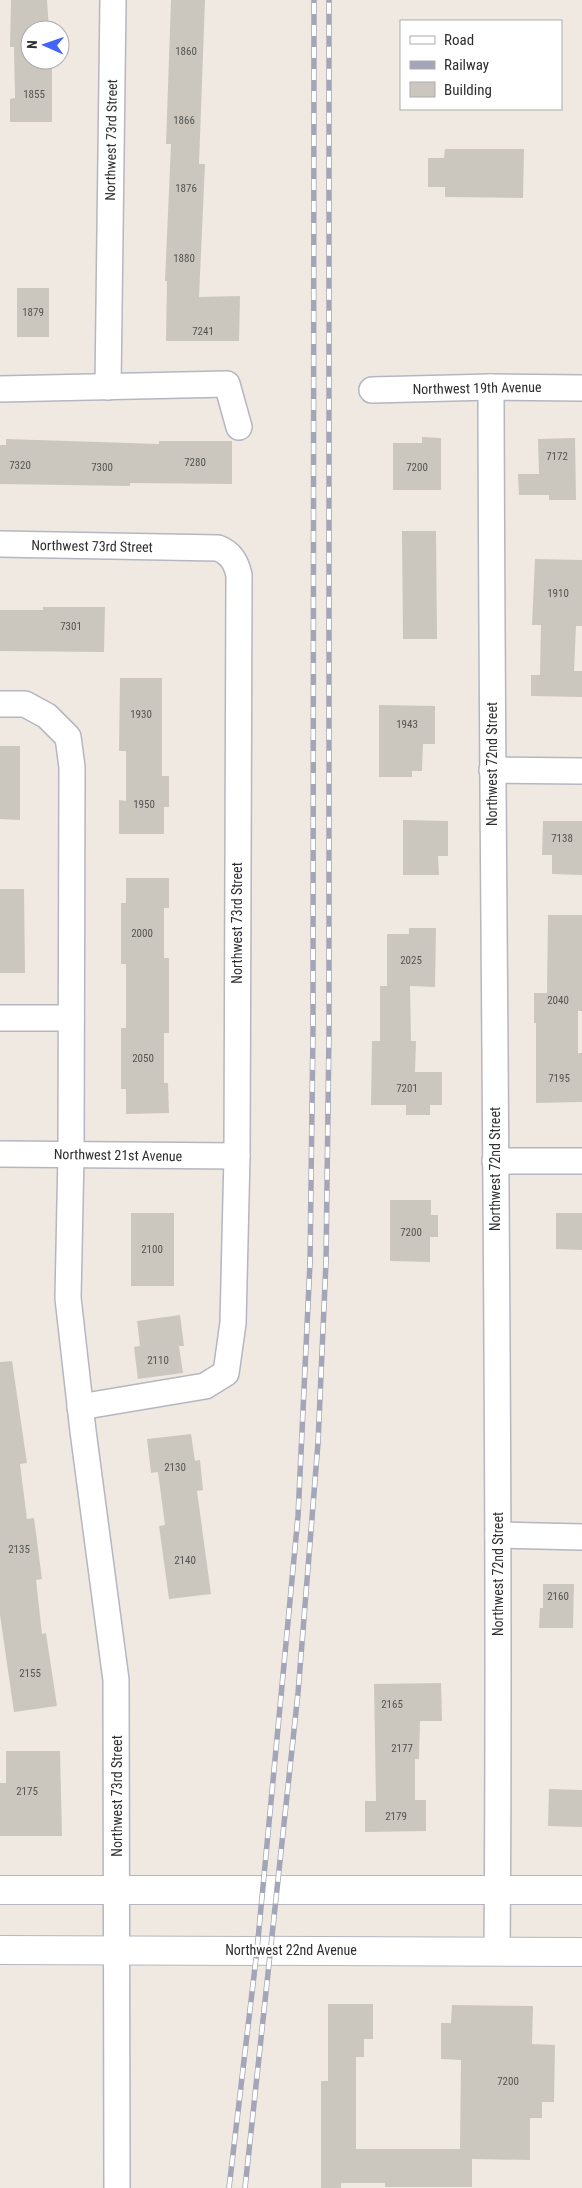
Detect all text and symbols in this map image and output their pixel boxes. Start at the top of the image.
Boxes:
north arrow [20,20,70,70]
legend [400,20,562,110]
text: Road [444,31,474,49]
text: N [24,40,40,49]
house number: 1860 [175,45,197,58]
text: Railway [444,56,489,74]
street label: Northwest 73rd Street [102,79,120,201]
text: Building [444,81,492,99]
house number: 1855 [23,88,45,101]
house number: 1866 [173,114,195,127]
house number: 1876 [175,182,197,195]
house number: 1880 [173,252,195,265]
house number: 1879 [22,306,44,319]
house number: 7241 [192,325,214,338]
street label: Northwest 19th Avenue [412,379,542,397]
house number: 7172 [546,450,568,463]
house number: 7280 [184,456,206,469]
house number: 7320 [9,459,31,472]
house number: 7300 [91,461,113,474]
house number: 7200 [406,461,428,474]
street label: Northwest 73rd Street [31,537,153,555]
house number: 1910 [547,587,569,600]
house number: 7301 [60,620,82,633]
street label: Northwest 72nd Street [484,702,500,826]
house number: 1930 [130,708,152,721]
house number: 1943 [396,718,418,731]
house number: 1950 [133,798,155,811]
house number: 7138 [551,832,573,845]
street label: Northwest 73rd Street [229,862,245,984]
house number: 2000 [131,927,153,940]
house number: 2025 [400,954,422,967]
house number: 2040 [547,994,569,1007]
house number: 2050 [132,1052,154,1065]
house number: 7195 [548,1072,570,1085]
house number: 7201 [396,1082,418,1095]
street label: Northwest 72nd Street [487,1107,503,1231]
street label: Northwest 21st Avenue [54,1146,183,1164]
house number: 7200 [400,1226,422,1239]
house number: 2100 [141,1243,163,1256]
house number: 2110 [147,1354,169,1367]
house number: 2130 [164,1461,186,1474]
street label: Northwest 72nd Street [490,1512,506,1636]
house number: 2135 [8,1543,30,1556]
house number: 2140 [174,1554,196,1567]
house number: 2160 [547,1590,569,1603]
house number: 2155 [19,1667,41,1680]
house number: 2165 [381,1698,403,1711]
street label: Northwest 73rd Street [109,1735,125,1857]
house number: 2177 [391,1742,413,1755]
house number: 2175 [16,1785,38,1798]
house number: 2179 [385,1810,407,1823]
street label: Northwest 22nd Avenue [225,1942,357,1958]
house number: 7200 [497,2075,519,2088]

